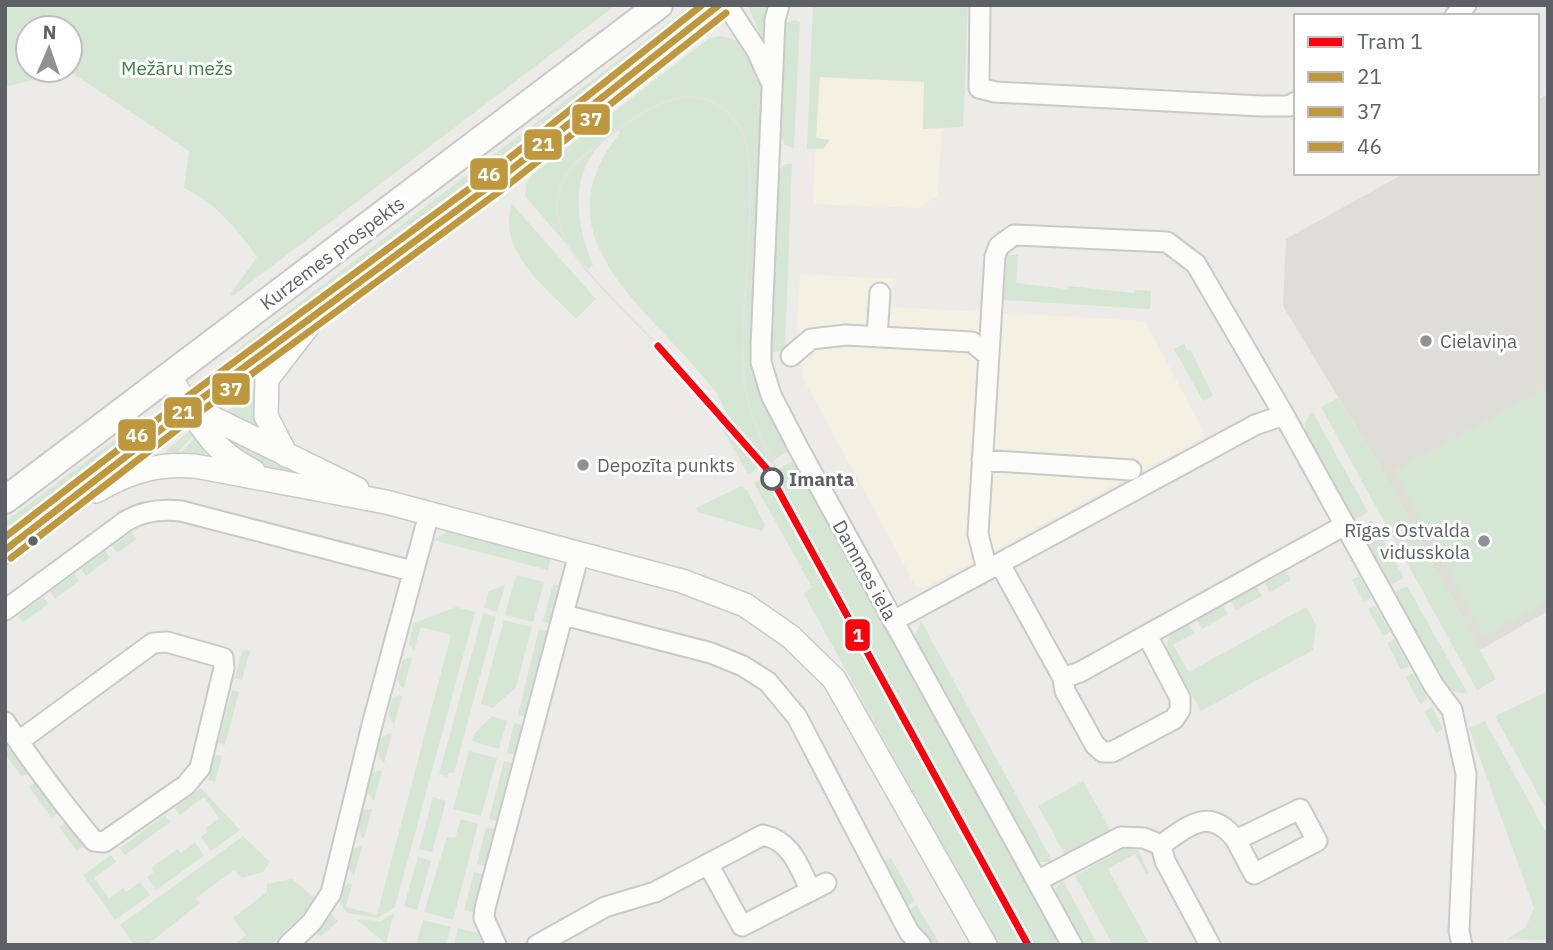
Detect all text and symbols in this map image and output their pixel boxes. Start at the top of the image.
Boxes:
north arrow [14,14,84,84]
legend [1294,14,1539,175]
text: N [42,20,57,44]
text: Tram 1 [1357,27,1423,55]
park label: Mežāru mežs [121,56,233,80]
text: 21 [1357,62,1382,90]
text: 37 [1357,97,1382,125]
line badge: 37 [571,103,611,136]
text: 37 [580,107,602,131]
line badge: 21 [523,128,563,161]
text: 21 [532,132,555,156]
text: 46 [1357,132,1382,160]
line badge: 46 [469,157,509,191]
text: 46 [478,162,500,186]
street label: Kurzemes prospekts [255,191,409,315]
place label: Cielaviņa [1440,329,1517,353]
marker: Cielaviņa [1418,333,1434,349]
line badge: 37 [211,372,251,406]
text: 37 [220,377,242,401]
line badge: 21 [163,396,203,429]
text: 21 [172,400,195,424]
line badge: 46 [117,418,157,452]
text: 46 [126,423,148,447]
place label: Depozīta punkts [597,453,735,477]
marker: Depozīta punkts [575,457,591,473]
place label: Imanta [789,467,855,491]
marker: Imanta [761,468,783,490]
street label: Dammes iela [828,516,902,624]
place label: Rīgas Ostvalda vidusskola [1344,518,1470,564]
marker: Rīgas Ostvalda vidusskola [1476,533,1492,549]
unlabelled marker [26,534,40,548]
line badge: 1 [844,618,871,652]
text: 1 [852,623,864,647]

